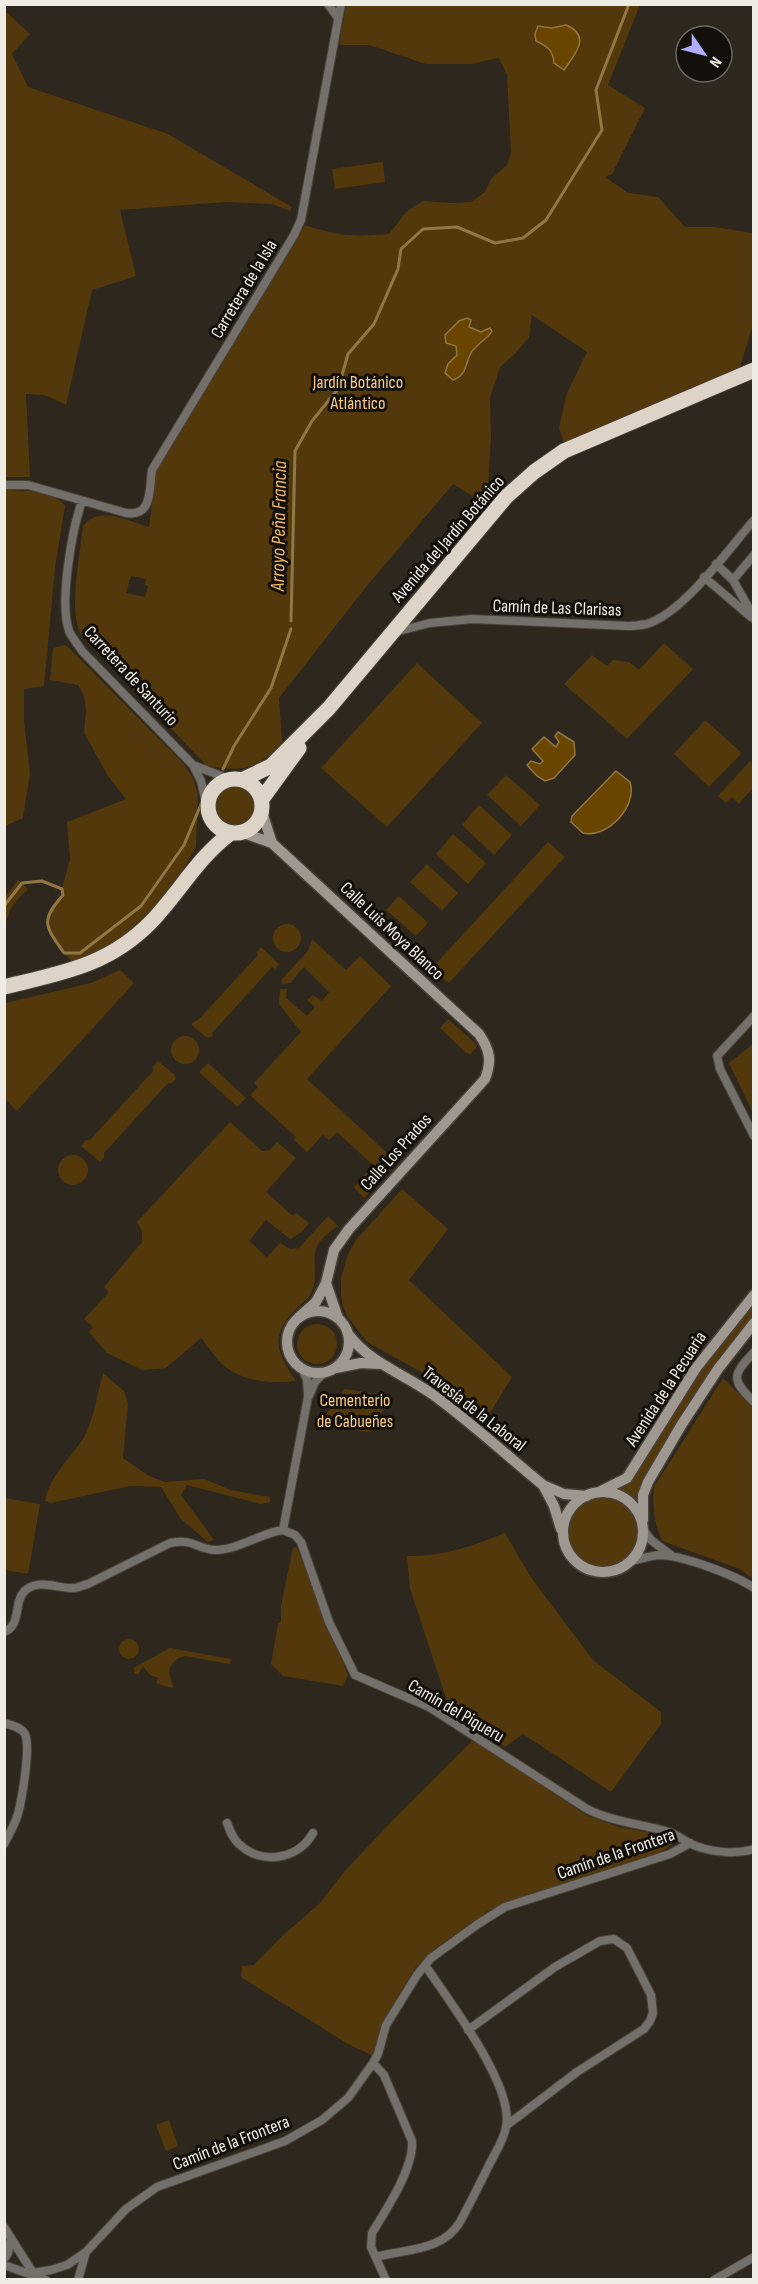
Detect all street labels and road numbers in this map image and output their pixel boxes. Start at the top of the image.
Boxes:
street label: Carretera de la Isla [206,236,282,342]
street label: Avenida del Jardín Botánico [387,471,509,607]
street label: Camín de Las Clarisas [492,595,622,621]
street label: Carretera de Santurio [79,622,183,730]
street label: Calle Luis Moya Blanco [336,878,448,984]
street label: Calle Los Prados [356,1109,436,1195]
street label: Avenida de la Pecuaria [621,1328,711,1451]
street label: Travesía de la Laboral [418,1362,530,1456]
street label: Camín del Piqueru [404,1675,508,1747]
street label: Camín de la Frontera [554,1824,678,1884]
street label: Camín de la Frontera [170,2111,292,2175]

